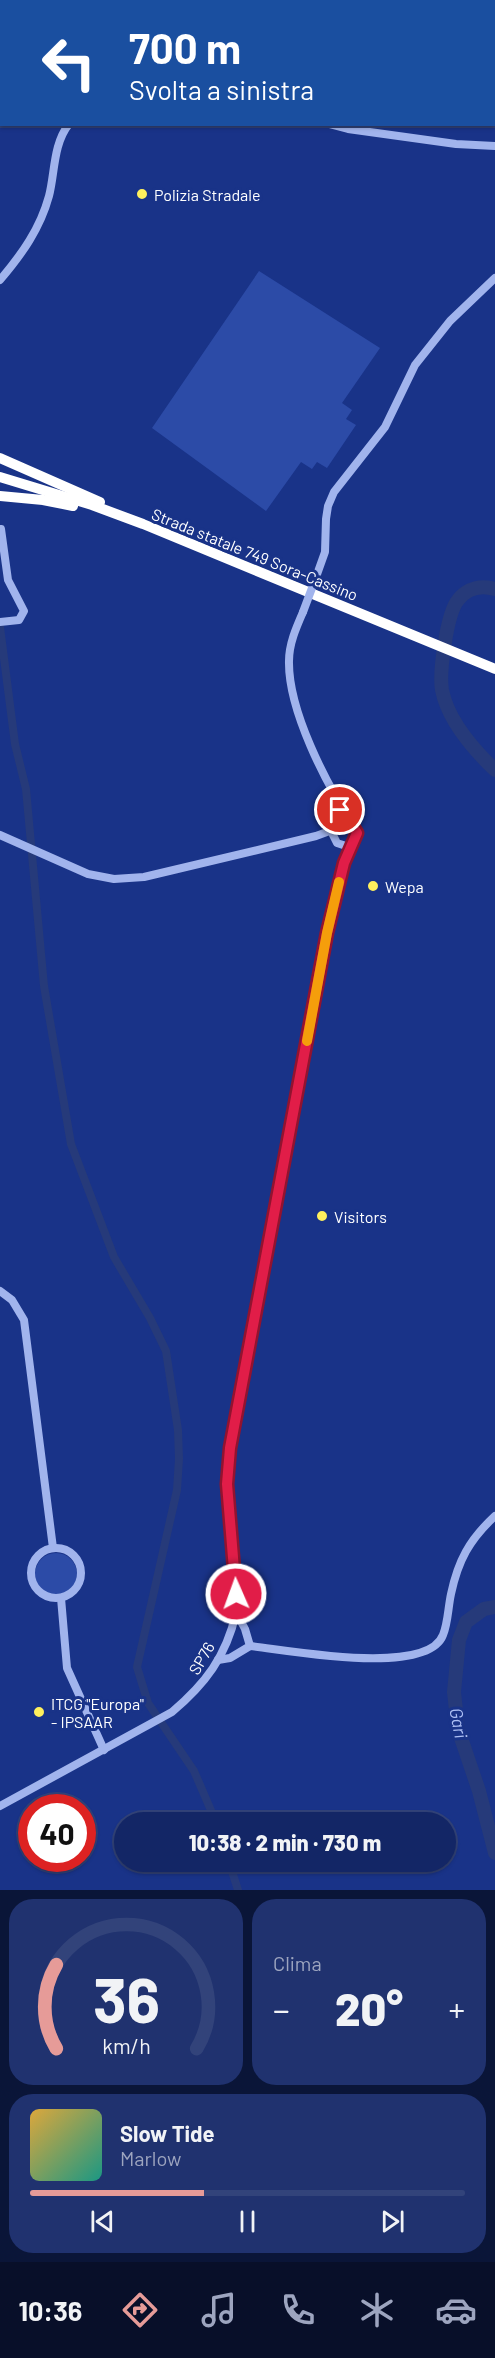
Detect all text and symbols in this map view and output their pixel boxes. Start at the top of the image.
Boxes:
text: 700 m [129,22,241,72]
icon: left [30,24,108,102]
text: Svolta a sinistra [129,73,314,105]
place label: Polizia Stradale [154,185,261,204]
marker: Polizia Stradale [135,187,149,201]
street label: Strada statale 749 Sora-Cassino [149,504,361,604]
pin [314,784,365,835]
icon: arrive [323,793,356,826]
place label: Wepa [385,877,424,896]
marker: Wepa [366,879,380,893]
place label: Visitors [334,1207,387,1226]
marker: Visitors [315,1209,329,1223]
position arrow [204,1562,268,1626]
street label: SP76 [184,1638,218,1678]
place label: ITCG "Europa" - IPSAAR [51,1694,144,1731]
marker: ITCG "Europa" - IPSAAR [32,1705,46,1719]
water label: Gari [445,1706,473,1741]
speed limit sign: 40 [18,1794,96,1872]
text: 10:38 · 2 min · 730 m [189,1829,381,1855]
text: Clima [273,1951,322,1975]
text: 36 [92,1961,160,2035]
text: 20° [335,1981,403,2035]
text: − [273,1989,290,2029]
text: + [449,1989,465,2029]
text: km/h [102,2033,150,2058]
text: Slow Tide [120,2120,215,2146]
text: Marlow [120,2146,181,2170]
icon: previous [86,2205,119,2238]
icon: pause [231,2205,264,2238]
icon: next [376,2205,409,2238]
icon: directions [119,2289,161,2331]
icon: music [198,2289,240,2331]
icon: phone [277,2289,319,2331]
icon: climate [356,2289,398,2331]
icon: car [435,2289,477,2331]
text: 10:36 [18,2294,82,2326]

